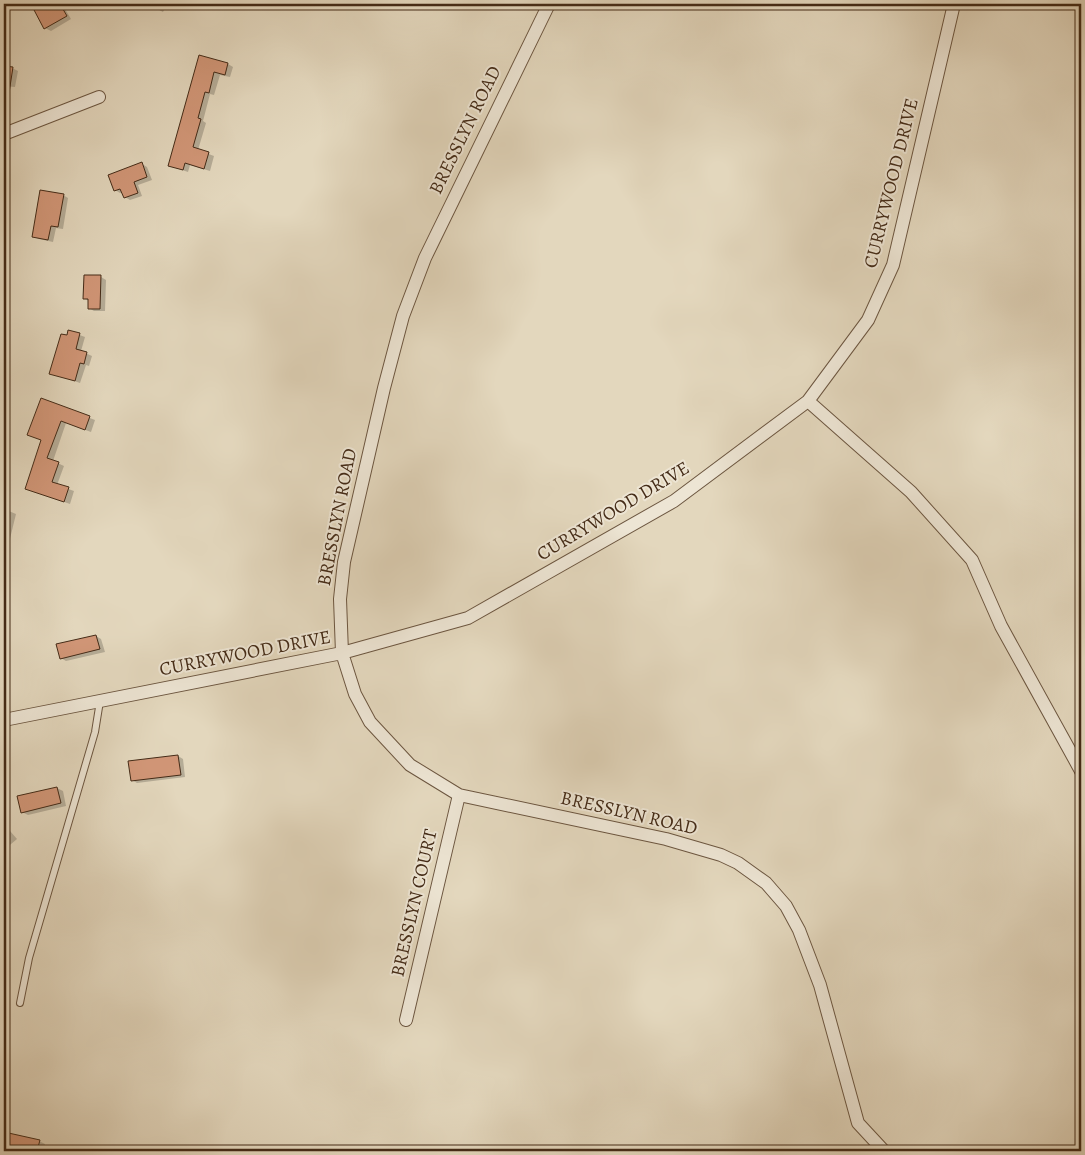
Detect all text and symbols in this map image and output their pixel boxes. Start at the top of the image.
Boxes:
street label: BRESSLYN ROAD [423,62,507,198]
street label: CURRYWOOD DRIVE [857,95,925,271]
street label: BRESSLYN ROAD [311,446,363,588]
street label: CURRYWOOD DRIVE [532,455,694,567]
street label: CURRYWOOD DRIVE [157,624,333,682]
street label: BRESSLYN ROAD [558,785,700,841]
street label: BRESSLYN COURT [384,826,444,979]

